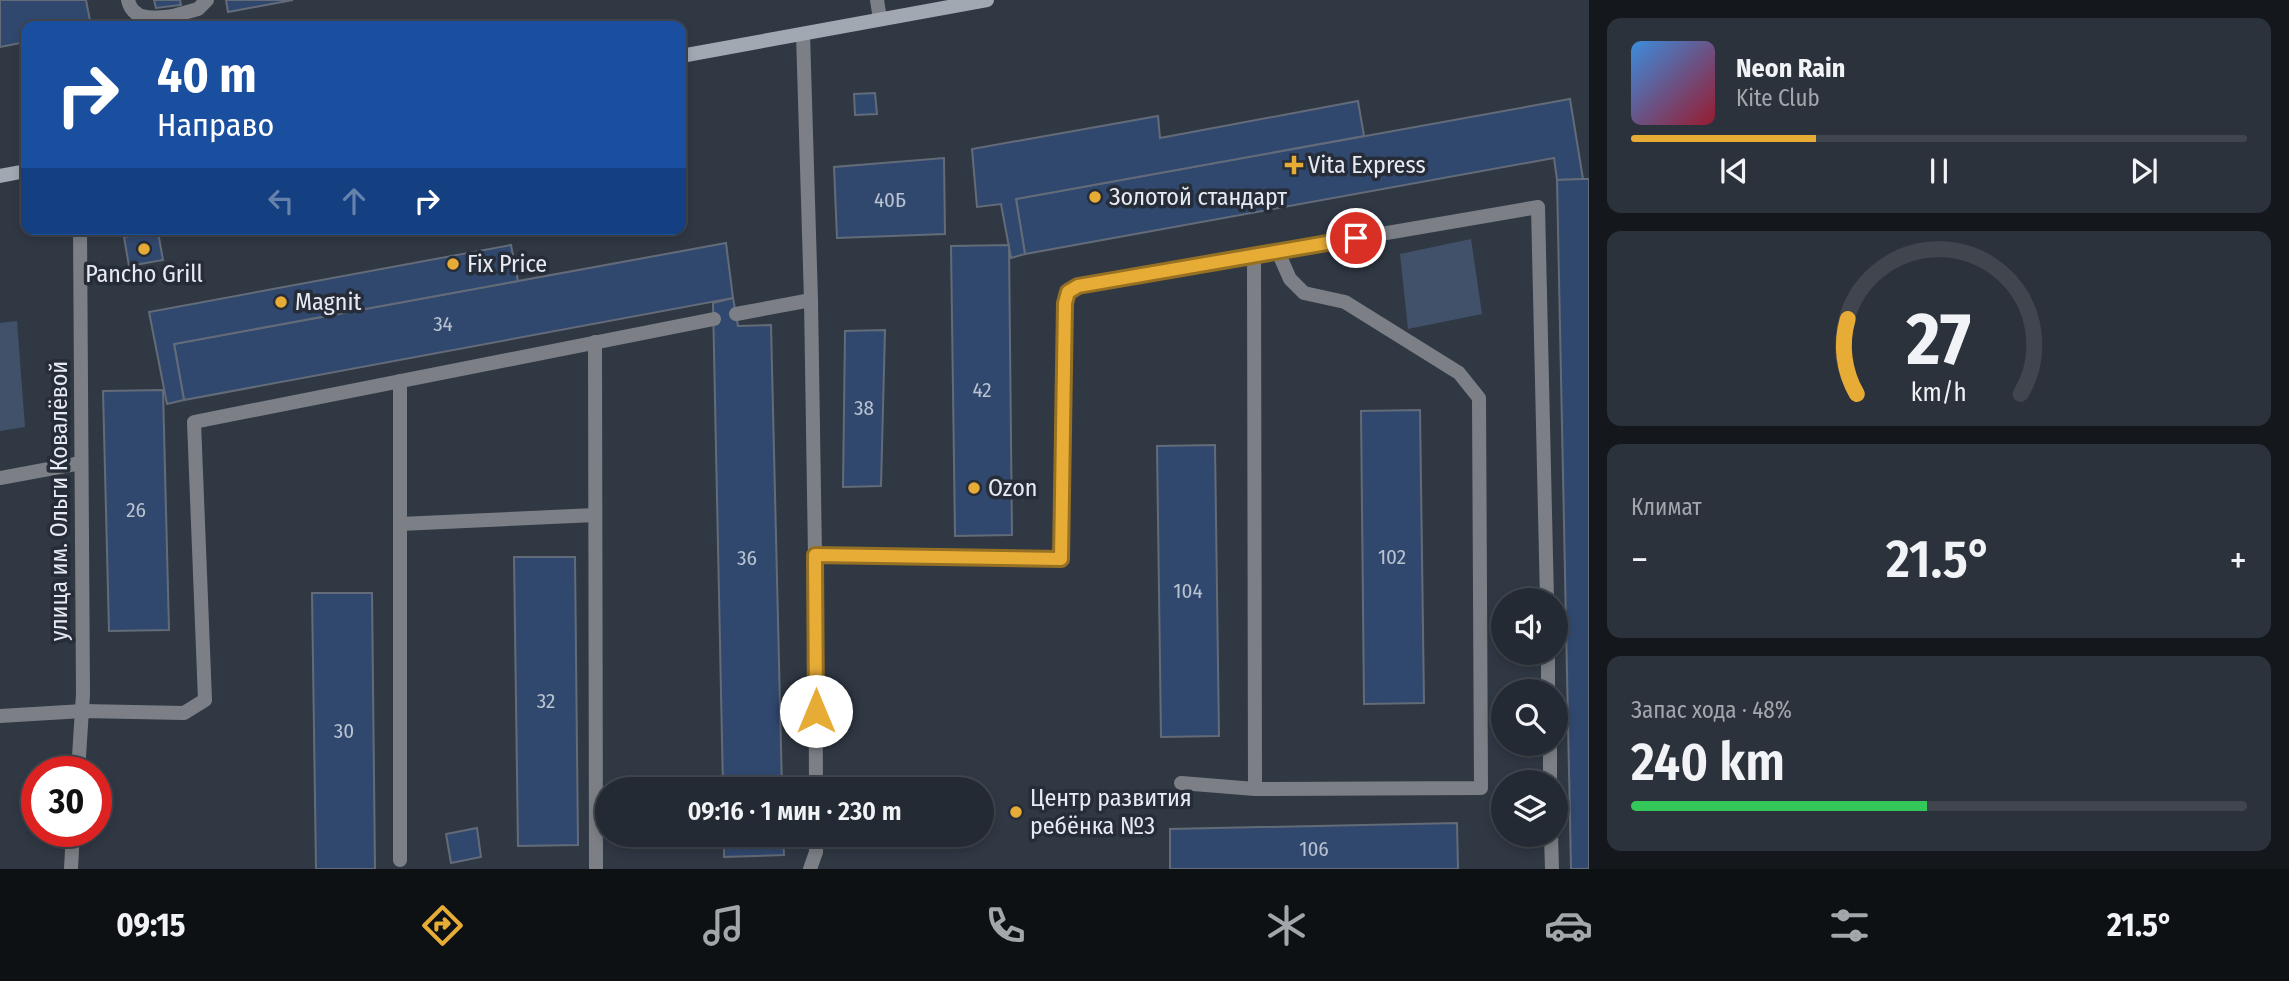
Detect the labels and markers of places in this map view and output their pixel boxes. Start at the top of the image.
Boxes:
place label: Vita Express [1308,151,1426,179]
marker: Vita Express [1286,157,1302,173]
place label: Золотой стандарт [1109,183,1287,211]
marker: Золотой стандарт [1087,189,1103,205]
pin [1326,208,1386,268]
marker: Pancho Grill [136,241,152,257]
place label: Fix Price [467,250,547,278]
marker: Fix Price [445,256,461,272]
place label: Pancho Grill [85,260,203,288]
place label: Magnit [295,288,362,316]
marker: Magnit [273,294,289,310]
place label: Ozon [988,474,1037,502]
marker: Ozon [966,480,982,496]
place label: Центр развития ребёнка №3 [1030,784,1192,840]
marker: Центр развития ребёнка №3 [1008,804,1024,820]

